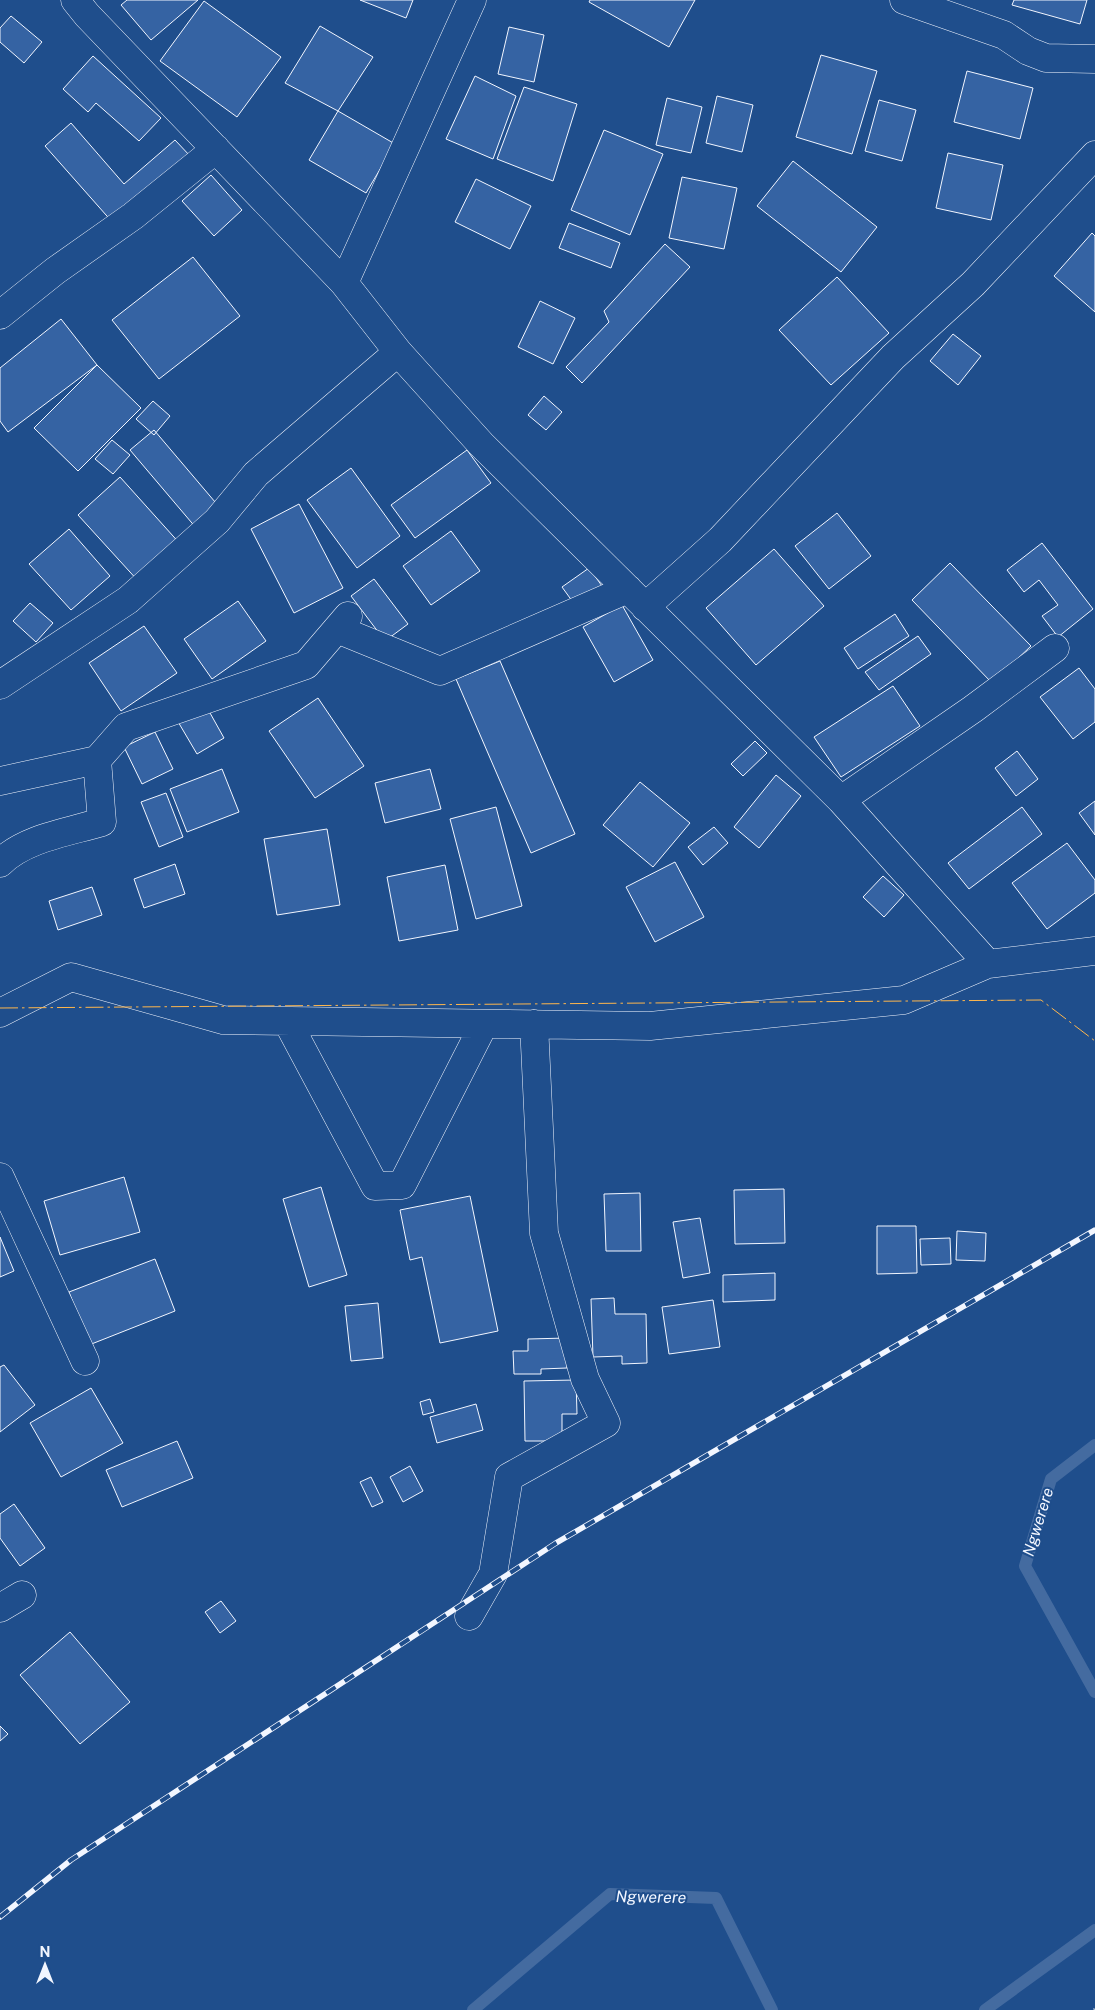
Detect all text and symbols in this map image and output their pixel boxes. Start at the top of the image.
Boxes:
water label: Ngwerere [1019,1485,1058,1559]
water label: Ngwerere [615,1887,687,1907]
north arrow [20,1940,70,1990]
text: N [40,1944,50,1960]

